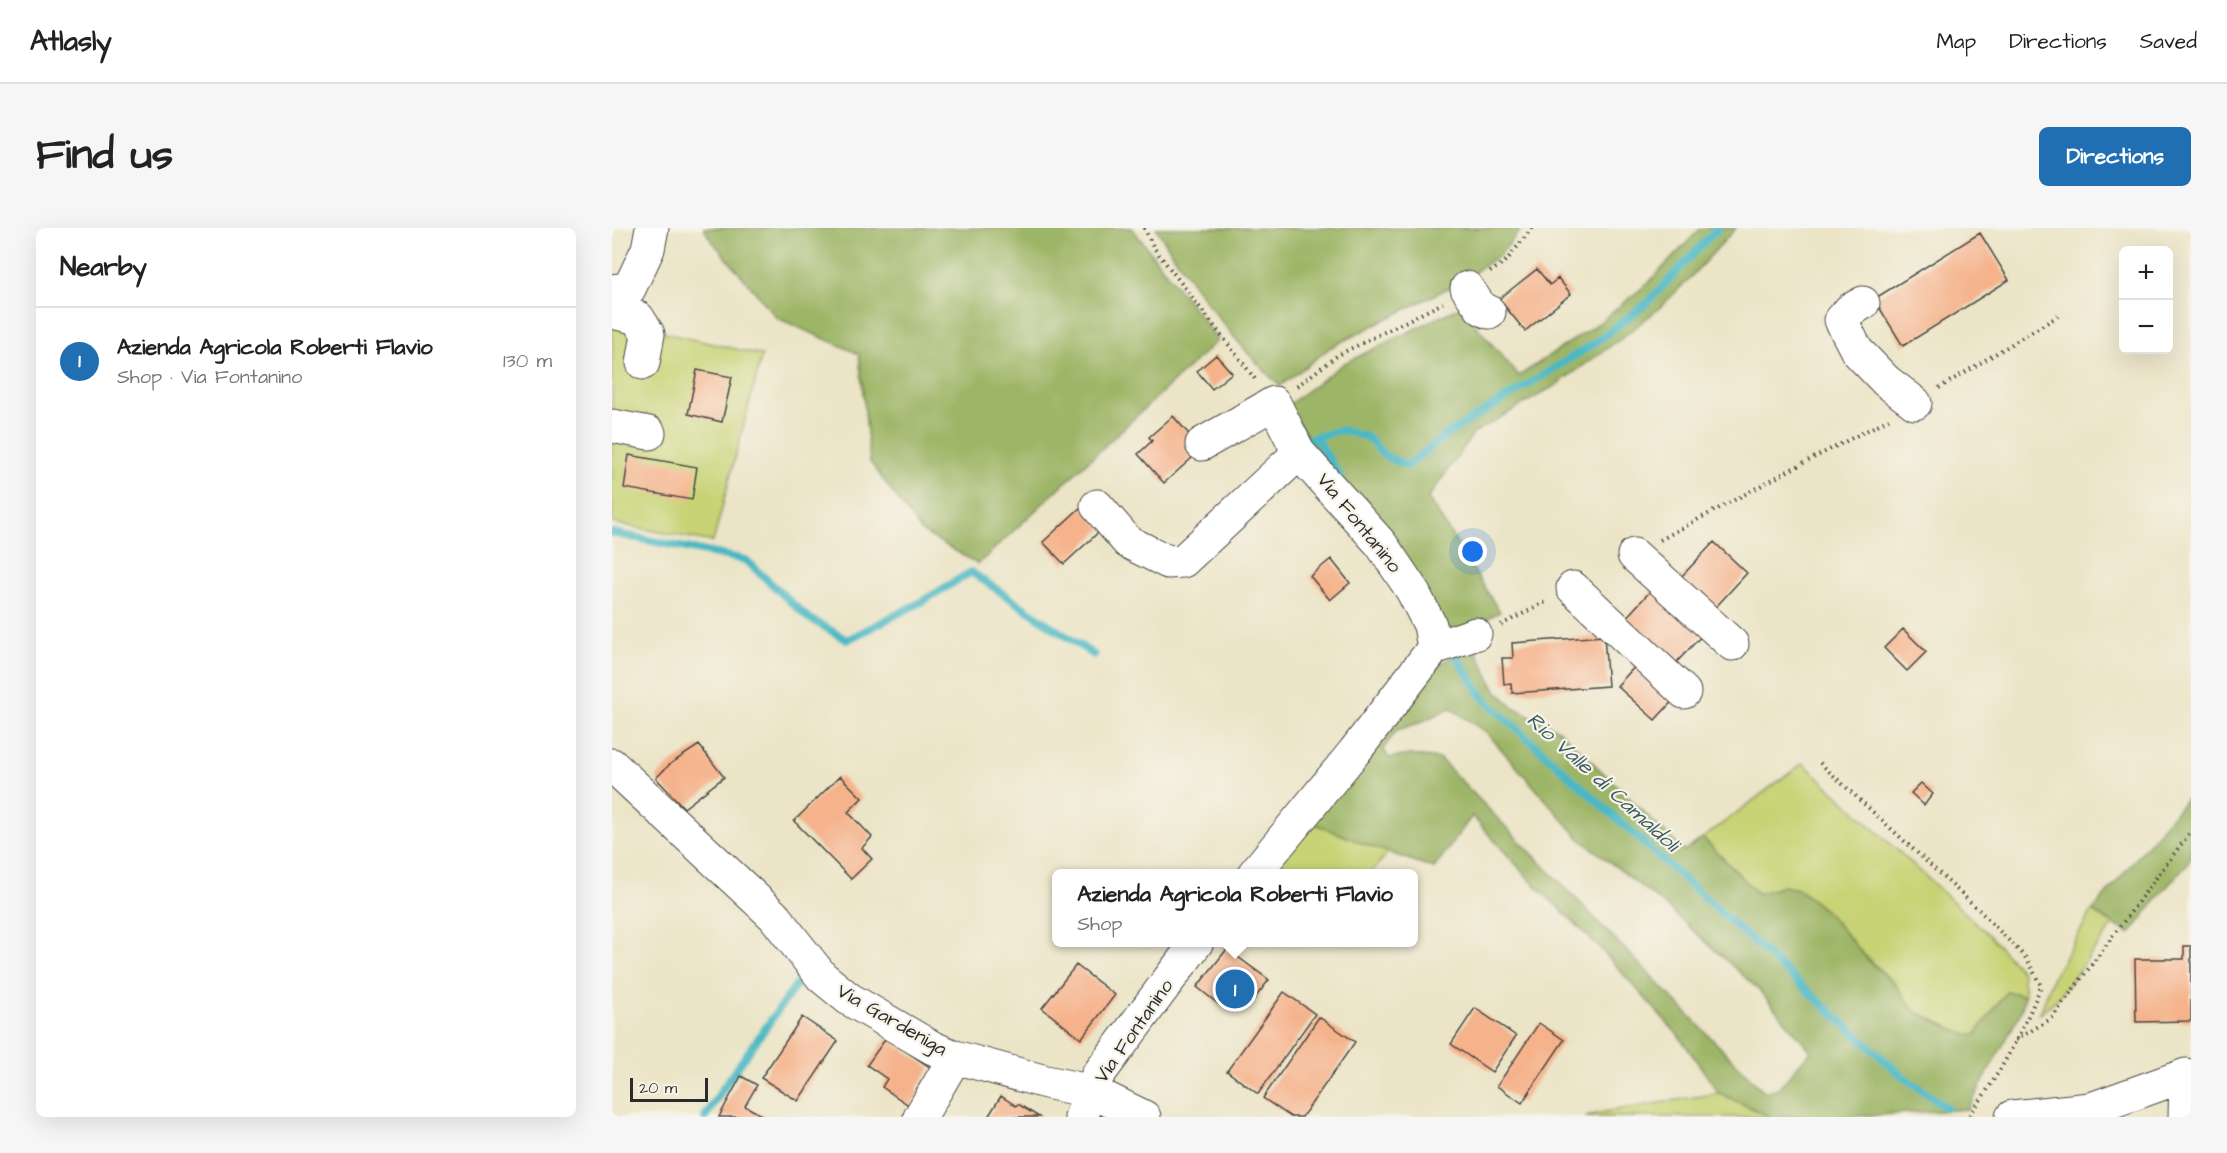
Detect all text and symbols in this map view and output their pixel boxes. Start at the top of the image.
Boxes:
text: Atlasly [30,22,112,61]
text: Map [1936,27,1976,56]
text: Directions [2009,27,2107,56]
text: Saved [2140,27,2197,56]
text: Find us [36,127,173,185]
button: Directions [2039,127,2191,186]
map controls [2119,246,2173,354]
button: + [2119,246,2173,300]
text: Nearby [60,249,147,285]
button: − [2119,300,2173,354]
text: Azienda Agricola Roberti Flavio [117,332,433,363]
text: 1 [78,347,81,375]
text: 130 m [503,347,552,375]
text: Shop · Via Fontanino [117,363,302,391]
street label: Via Fontanino [1310,467,1408,579]
your location [1458,537,1487,566]
water label: Rio Valle di Camaldoli [1521,706,1688,860]
popup [1052,869,1418,947]
text: Azienda Agricola Roberti Flavio [1077,879,1393,910]
text: Shop [1077,910,1122,938]
pin: 1 [1216,966,1254,1011]
street label: Via Fontanino [1088,973,1180,1089]
street label: Via Gardeniga [831,977,952,1064]
scale bar [630,1075,708,1102]
text: 20 m [639,1077,677,1099]

